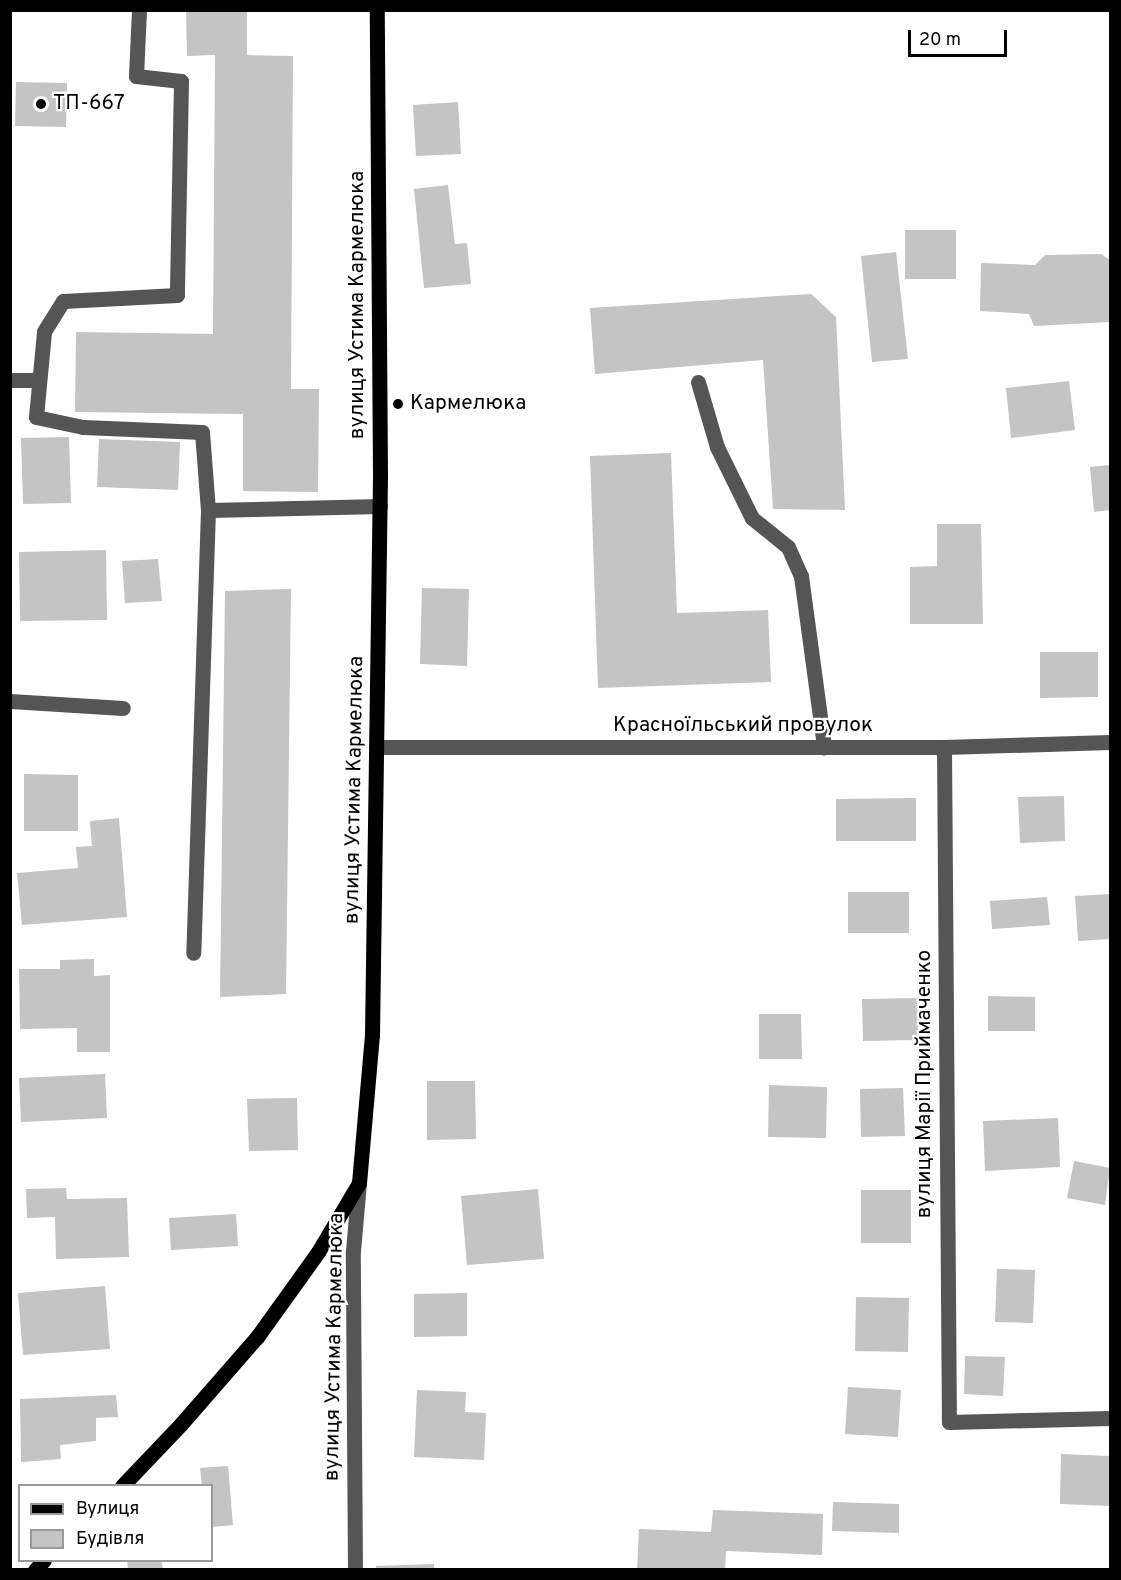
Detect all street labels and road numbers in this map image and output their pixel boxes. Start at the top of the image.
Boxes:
street label: вулиця Устима Кармелюка [345,171,371,439]
street label: вулиця Устима Кармелюка [340,656,370,924]
street label: Красноїльський провулок [613,713,873,739]
street label: вулиця Марії Приймаченко [912,950,938,1218]
street label: вулиця Устима Кармелюка [320,1213,350,1481]

